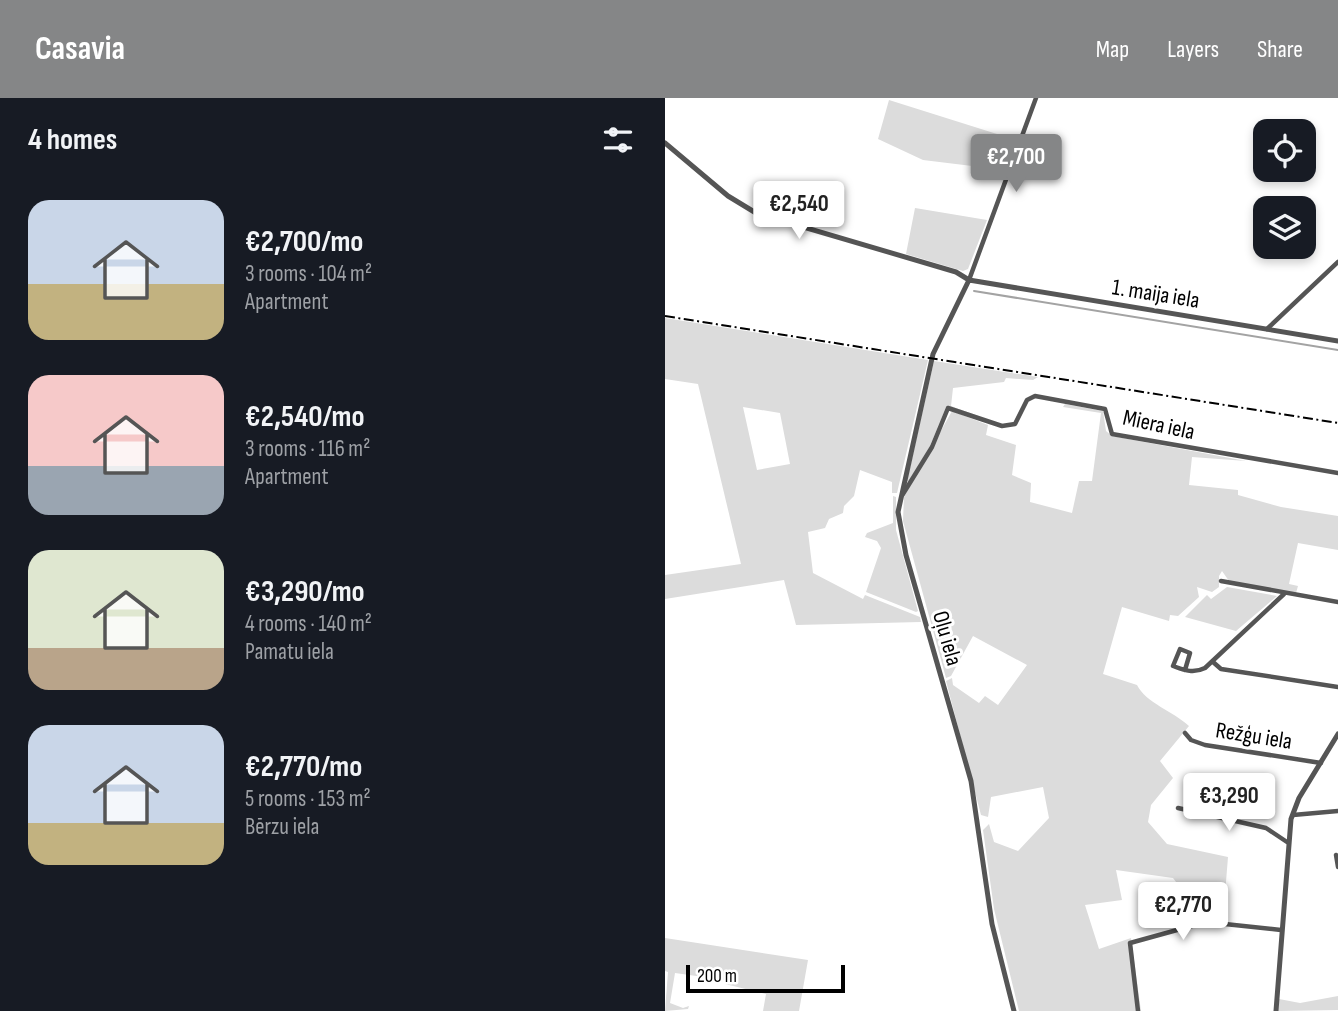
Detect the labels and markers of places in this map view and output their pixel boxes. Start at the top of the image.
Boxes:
pin: €2,700 [959,134,1073,194]
pin: €2,540 [742,181,856,241]
pin: €3,290 [1172,774,1286,833]
pin: €2,770 [1126,882,1240,942]

